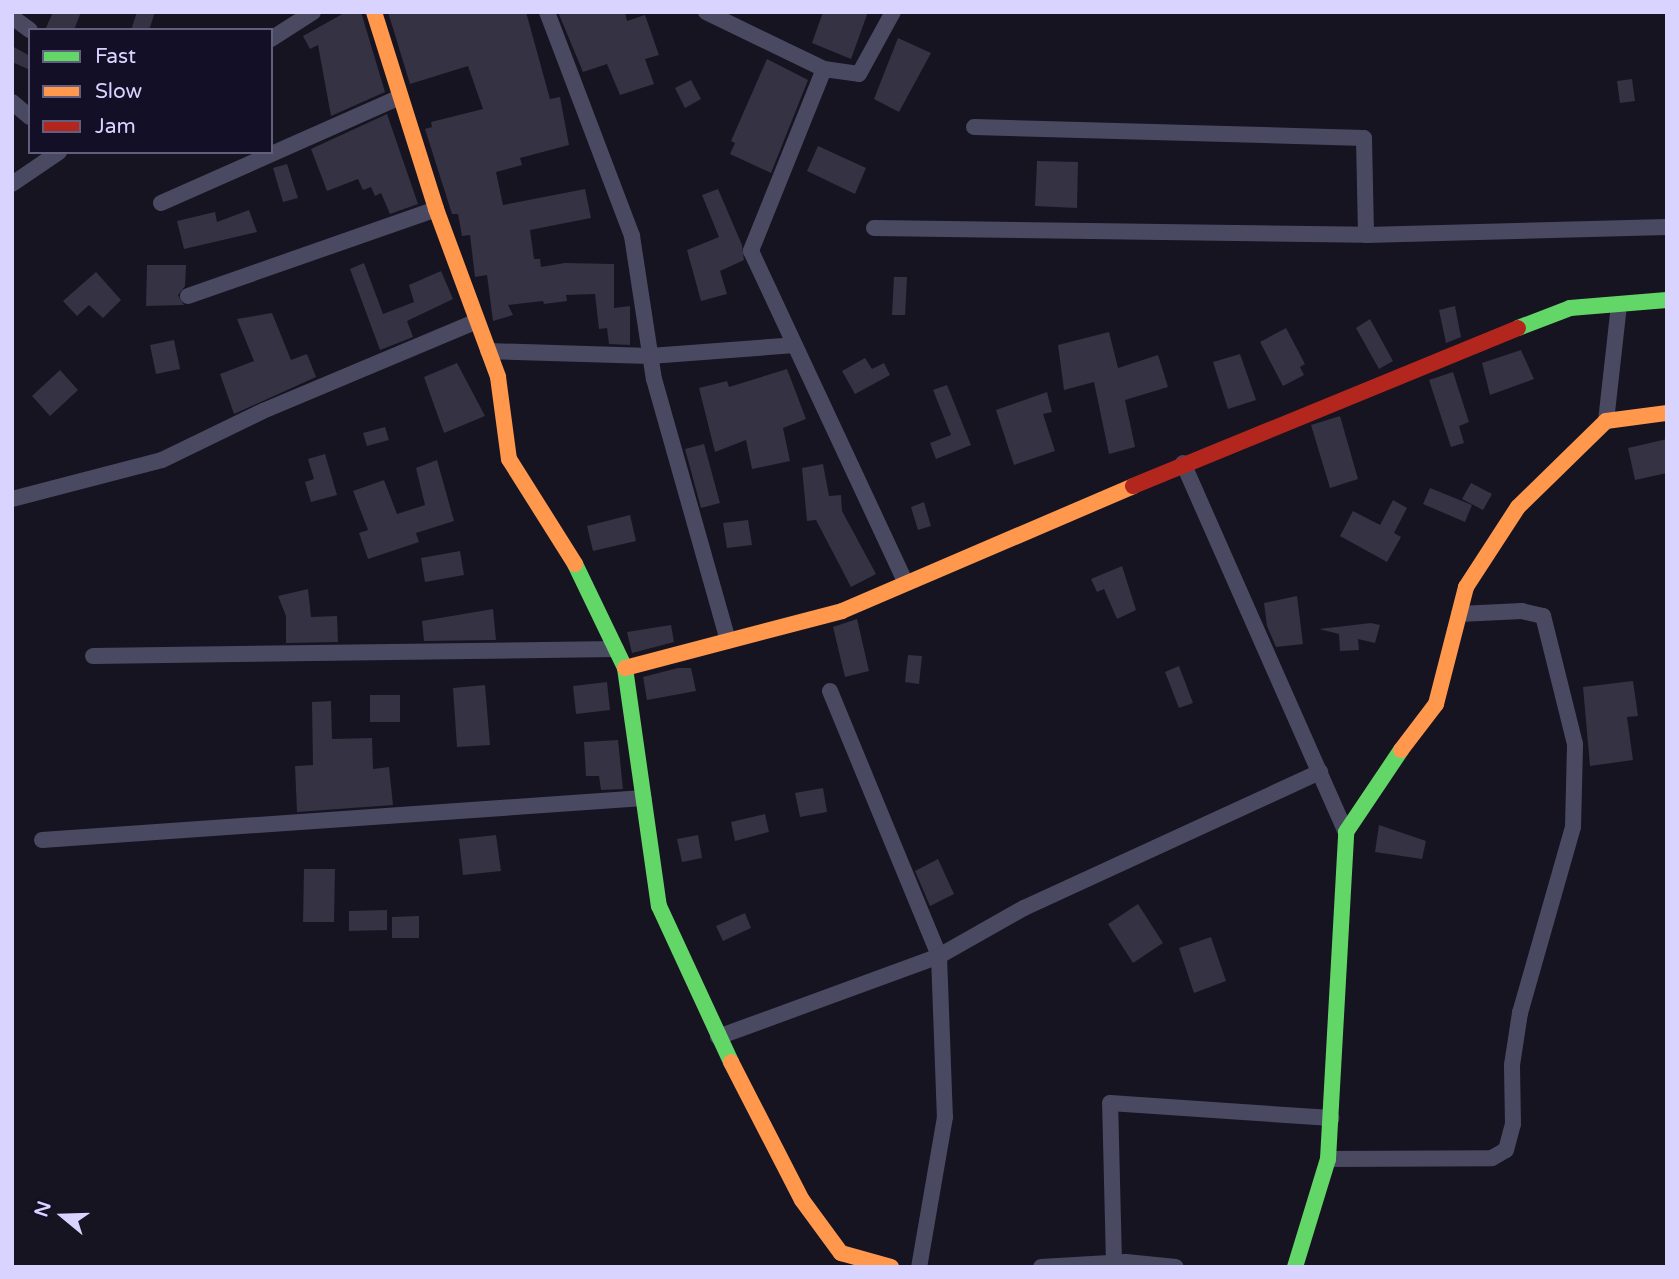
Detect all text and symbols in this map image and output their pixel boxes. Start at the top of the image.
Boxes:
legend [28,28,273,154]
text: Fast [95,44,136,69]
text: Slow [95,79,142,104]
text: Jam [95,114,136,139]
north arrow [28,1181,98,1251]
text: N [30,1198,56,1220]

